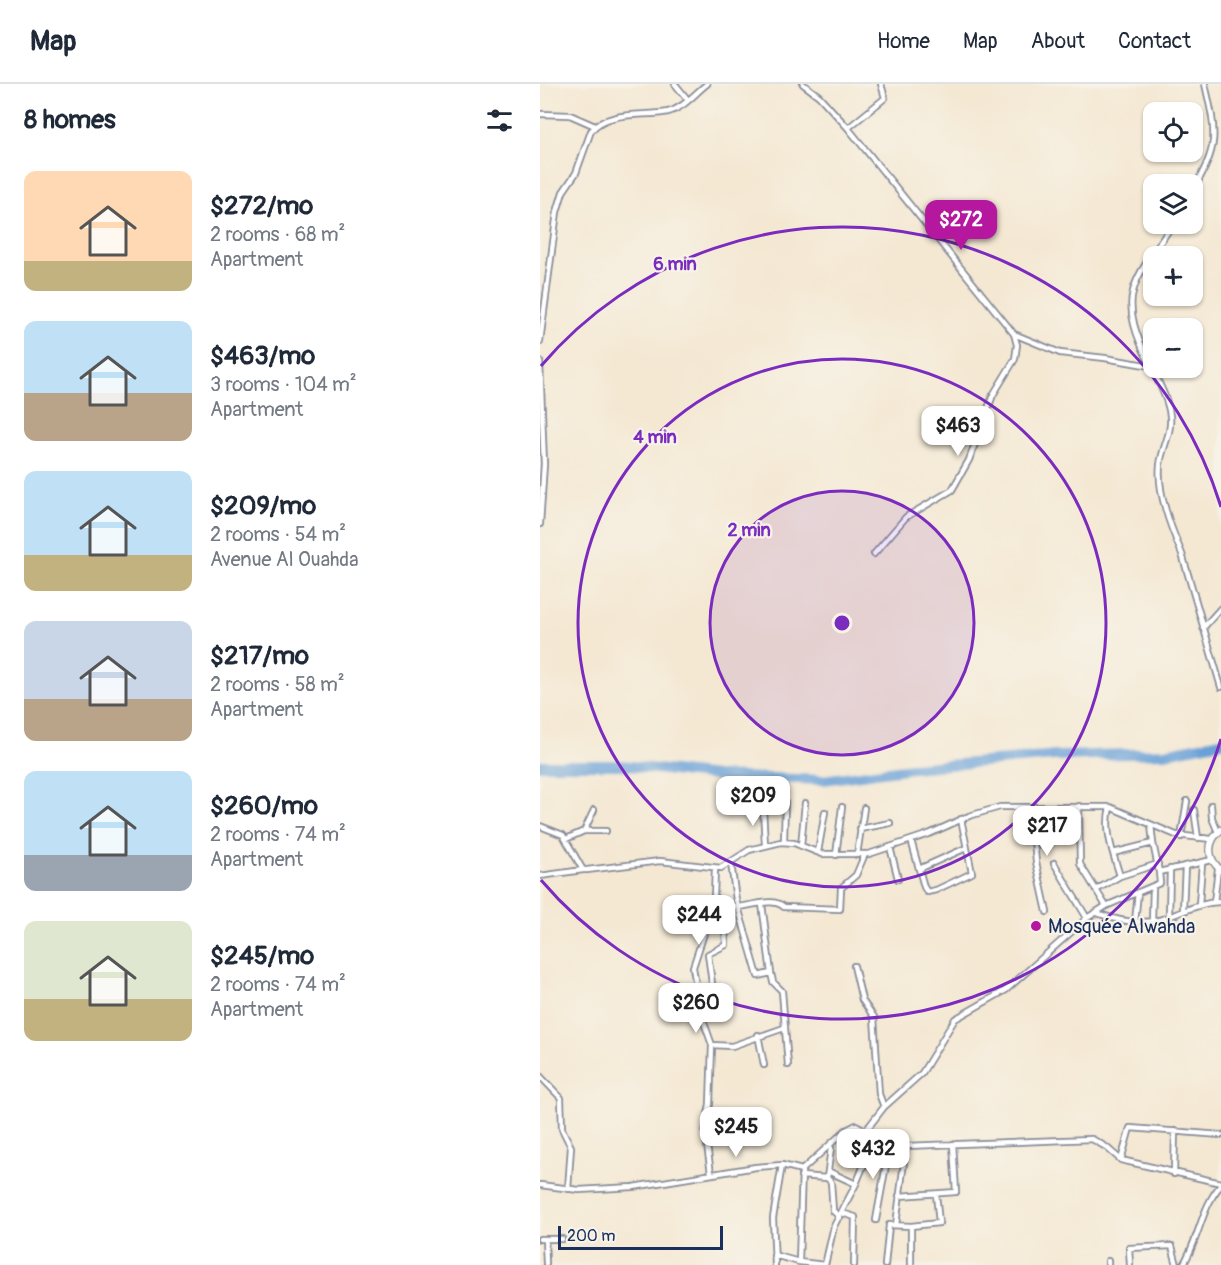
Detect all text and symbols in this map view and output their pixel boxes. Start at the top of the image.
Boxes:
text: Map [30,24,76,59]
text: Home [877,28,930,55]
text: Map [963,28,998,55]
text: About [1031,28,1085,55]
text: Contact [1118,28,1191,55]
map controls [1143,102,1203,378]
button: locate [1143,102,1203,162]
text: 8 homes [24,104,116,136]
icon: filters [483,104,516,137]
button: layers [1143,174,1203,234]
text: $272/mo [210,190,313,222]
icon: home [72,195,144,267]
pin: $272 [925,200,997,251]
text: $272 [939,207,983,232]
text: 2 rooms · 68 m² [210,222,345,247]
button: + [1143,246,1203,306]
text: Apartment [210,247,303,272]
text: 6 min [653,253,697,276]
button: − [1143,318,1203,378]
text: $463/mo [210,340,315,372]
icon: home [72,345,144,417]
text: 3 rooms · 104 m² [210,372,357,397]
text: Apartment [210,397,303,422]
pin: $463 [922,406,994,457]
text: $463 [935,413,981,438]
text: 4 min [633,426,677,449]
text: $209/mo [210,490,316,522]
icon: home [72,495,144,567]
text: 2 min [727,519,771,542]
text: 2 rooms · 54 m² [210,522,346,547]
text: Avenue Al Ouahda [210,547,358,572]
centre of rings [832,613,852,633]
text: $217/mo [210,640,309,672]
icon: home [72,645,144,717]
text: 2 rooms · 58 m² [210,672,345,697]
text: Apartment [210,697,303,722]
pin: $209 [717,776,789,827]
text: $209 [730,783,776,808]
text: $260/mo [210,790,318,822]
icon: home [72,795,144,867]
pin: $217 [1011,806,1083,857]
text: $217 [1027,813,1067,838]
text: 2 rooms · 74 m² [210,822,346,847]
text: Apartment [210,847,303,872]
pin: $244 [663,895,735,946]
text: $244 [676,902,722,927]
place label: Mosquée Alwahda [1048,914,1195,939]
marker: Mosquée Alwahda [1029,919,1043,933]
text: $245/mo [210,940,314,972]
icon: home [72,945,144,1017]
text: 2 rooms · 74 m² [210,972,346,997]
pin: $260 [660,983,732,1034]
text: $260 [672,990,720,1015]
text: Apartment [210,997,303,1022]
pin: $245 [700,1107,772,1158]
text: $245 [714,1114,758,1139]
pin: $432 [837,1129,909,1180]
text: $432 [851,1136,895,1161]
scale bar [558,1223,723,1250]
text: 200 m [567,1226,615,1246]

